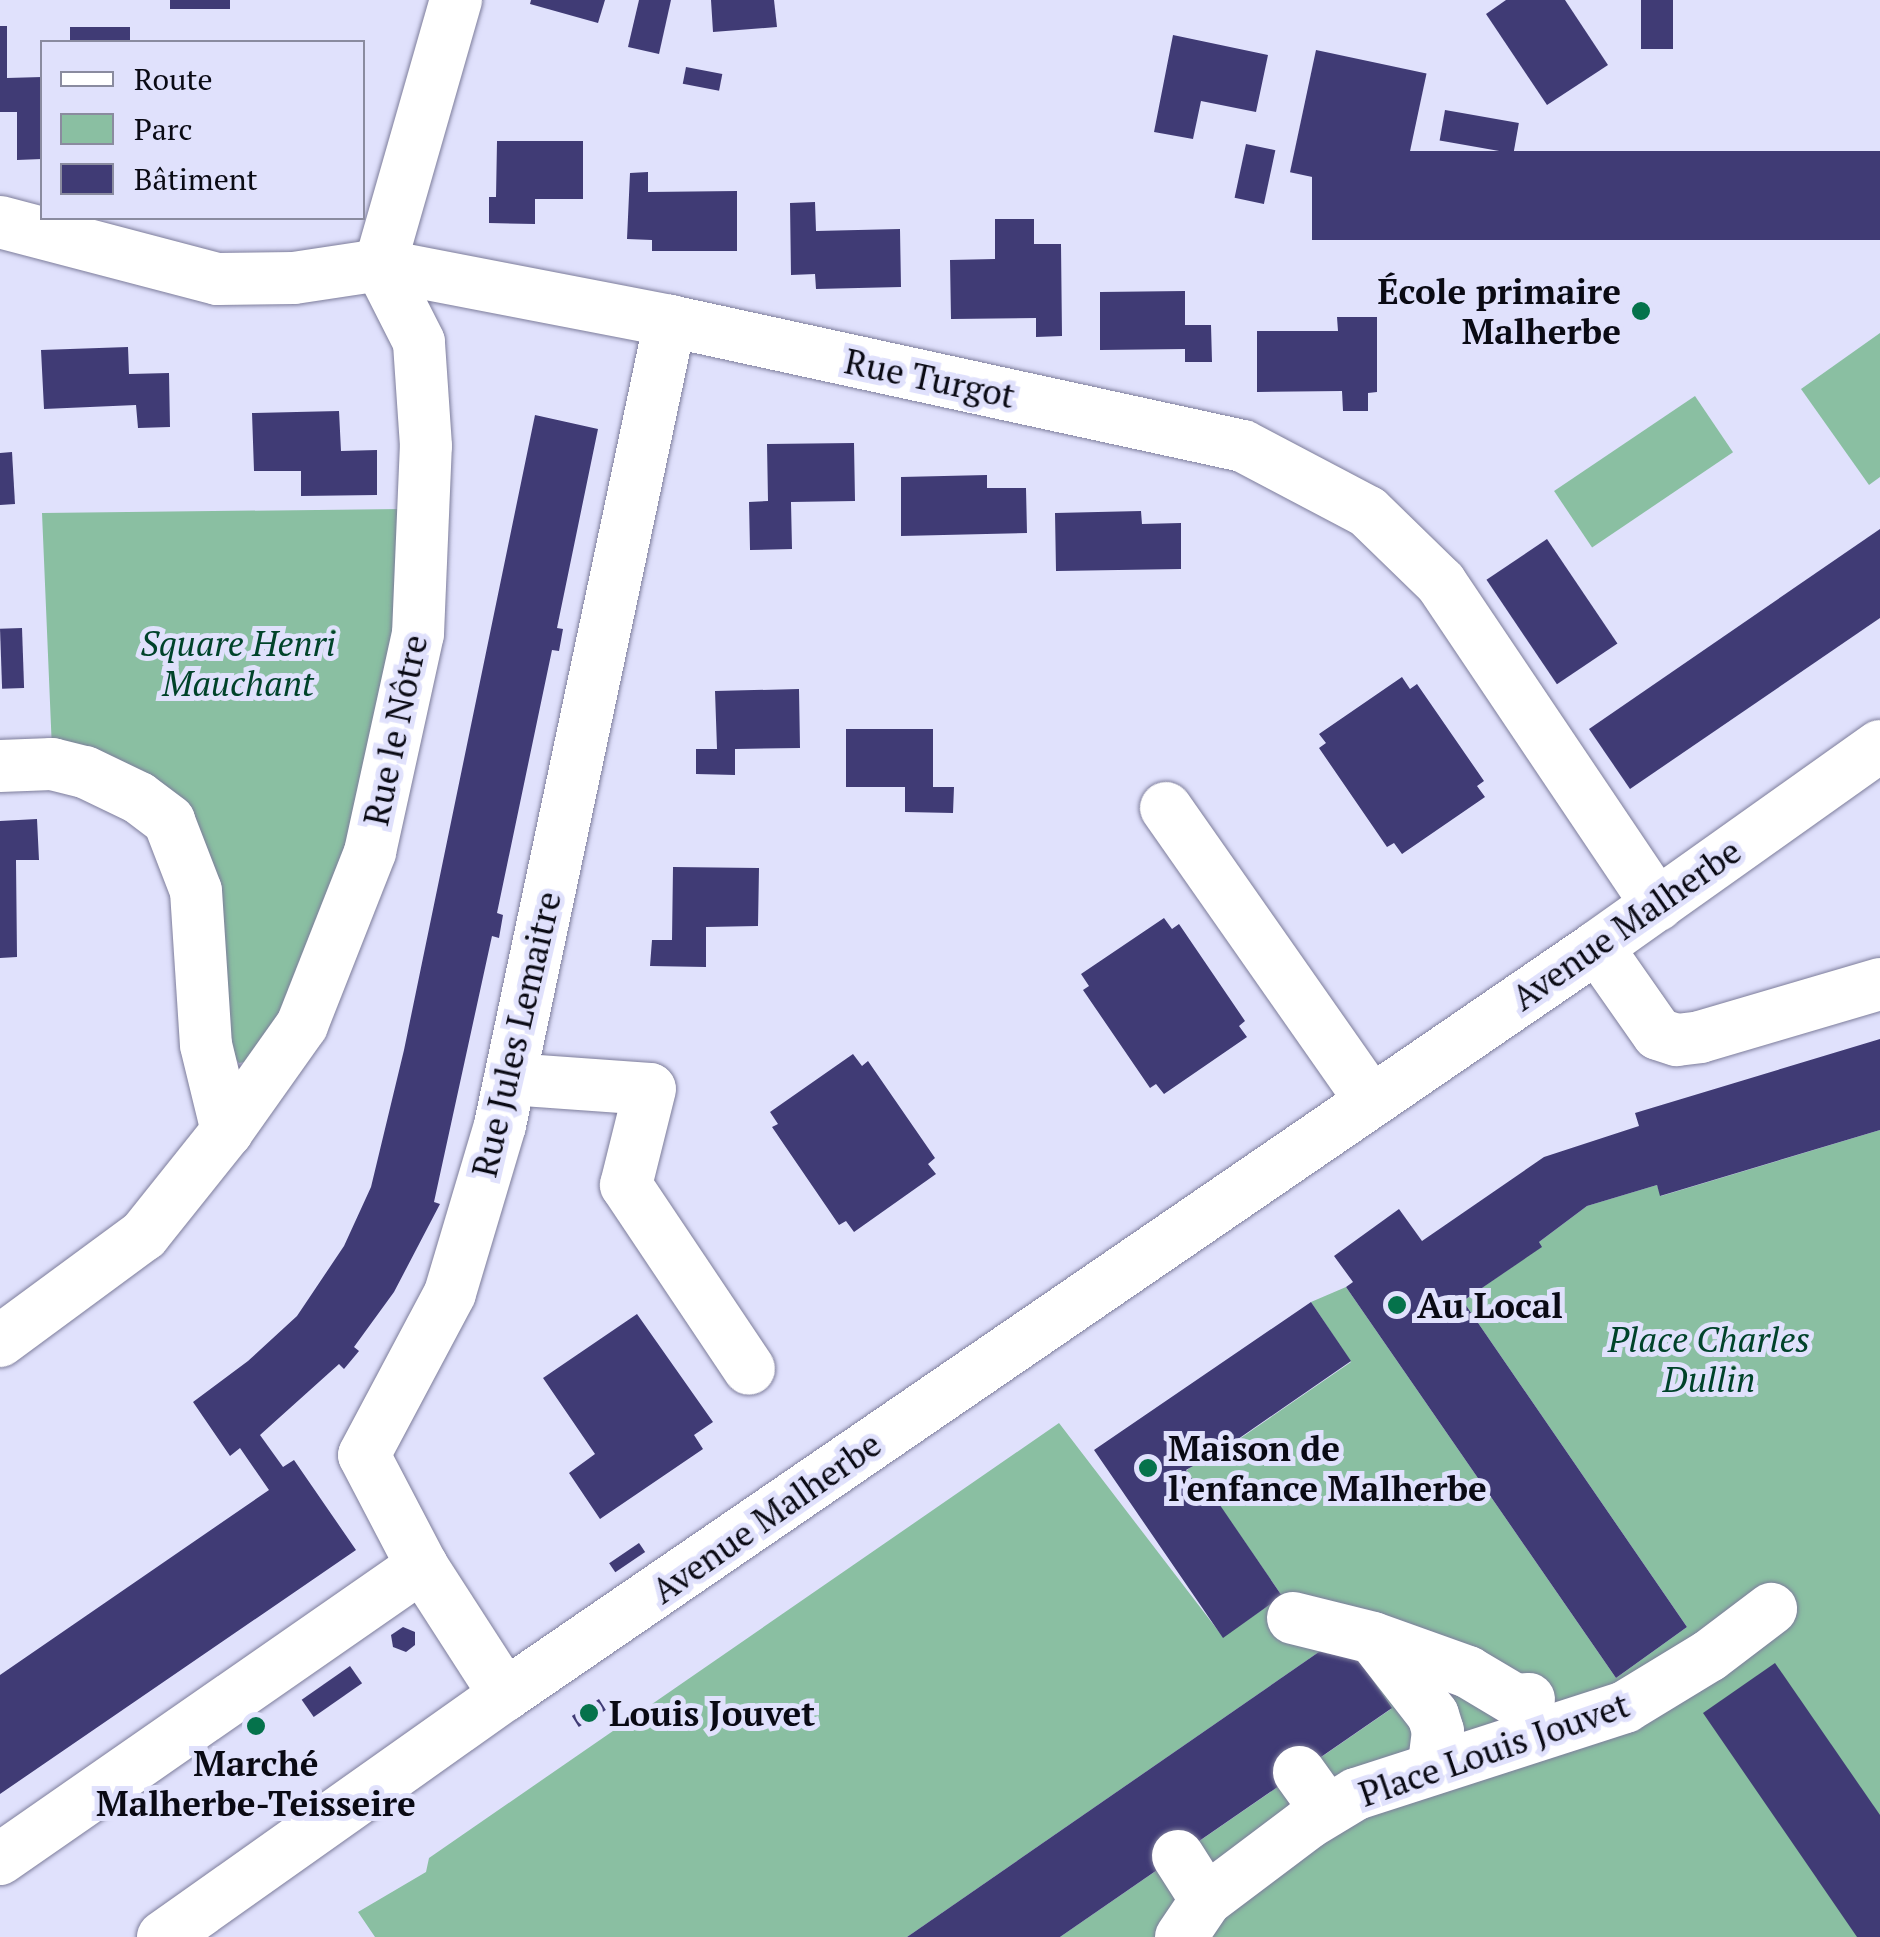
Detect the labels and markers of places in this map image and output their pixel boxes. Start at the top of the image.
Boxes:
place label: École primaire Malherbe [1377,270,1621,352]
marker: École primaire Malherbe [1630,300,1652,322]
place label: Au Local [1417,1284,1563,1326]
marker: Au Local [1386,1294,1408,1316]
place label: Maison de l'enfance Malherbe [1168,1427,1487,1509]
marker: Maison de l'enfance Malherbe [1137,1457,1159,1479]
place label: Louis Jouvet [609,1692,815,1734]
marker: Louis Jouvet [578,1702,600,1724]
marker: Marché Malherbe-Teisseire [245,1715,267,1737]
place label: Marché Malherbe-Teisseire [96,1742,416,1824]

